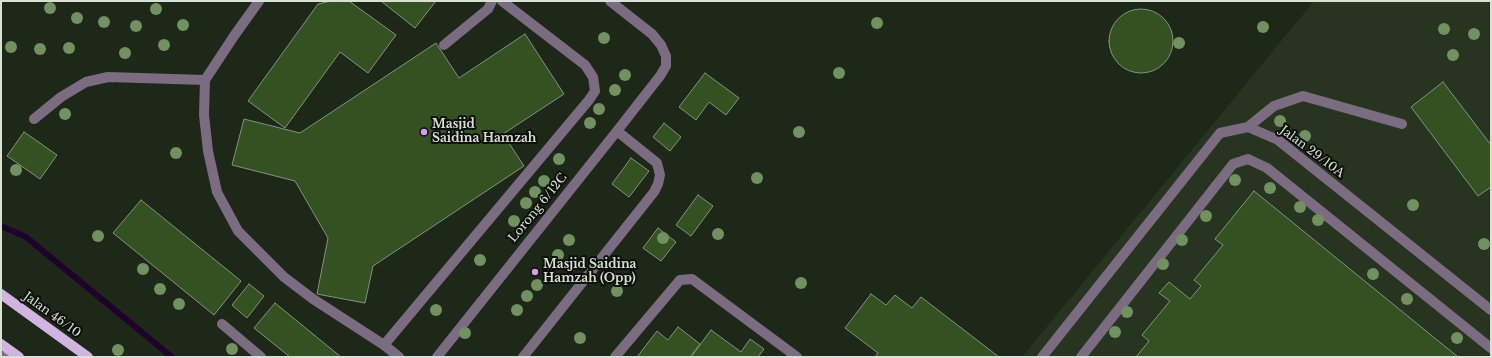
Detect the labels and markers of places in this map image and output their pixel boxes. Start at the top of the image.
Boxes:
place label: Masjid Saidina Hamzah [432,118,536,146]
marker: Masjid Saidina Hamzah [419,127,429,137]
place label: Masjid Saidina Hamzah (Opp) [543,258,636,286]
marker: Masjid Saidina Hamzah (Opp) [530,267,540,277]

